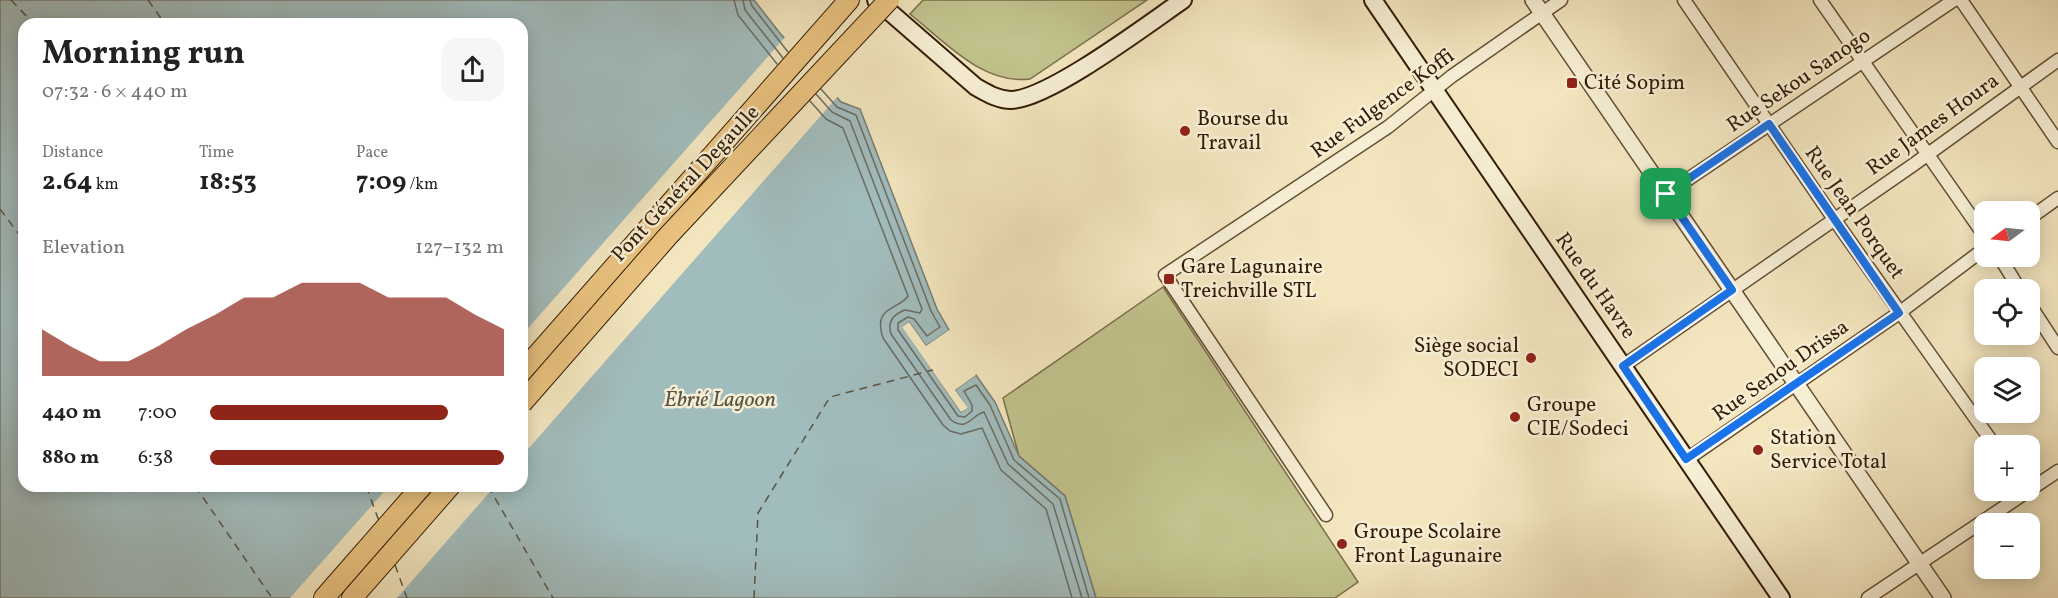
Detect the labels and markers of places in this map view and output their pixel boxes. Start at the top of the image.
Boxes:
place label: Cité Sopim [1584,69,1685,98]
marker: Cité Sopim [1565,76,1579,90]
place label: Bourse du Travail [1197,105,1289,158]
marker: Bourse du Travail [1178,124,1192,138]
pin [1640,168,1691,219]
place label: Gare Lagunaire Treichville STL [1181,253,1323,306]
marker: Gare Lagunaire Treichville STL [1162,272,1176,286]
place label: Siège social SODECI [1414,332,1519,385]
marker: Siège social SODECI [1524,351,1538,365]
place label: Groupe CIE/Sodeci [1527,391,1629,444]
marker: Groupe CIE/Sodeci [1508,410,1522,424]
place label: Station Service Total [1770,424,1887,477]
marker: Station Service Total [1751,443,1765,457]
place label: Groupe Scolaire Front Lagunaire [1354,518,1502,571]
marker: Groupe Scolaire Front Lagunaire [1335,537,1349,551]

